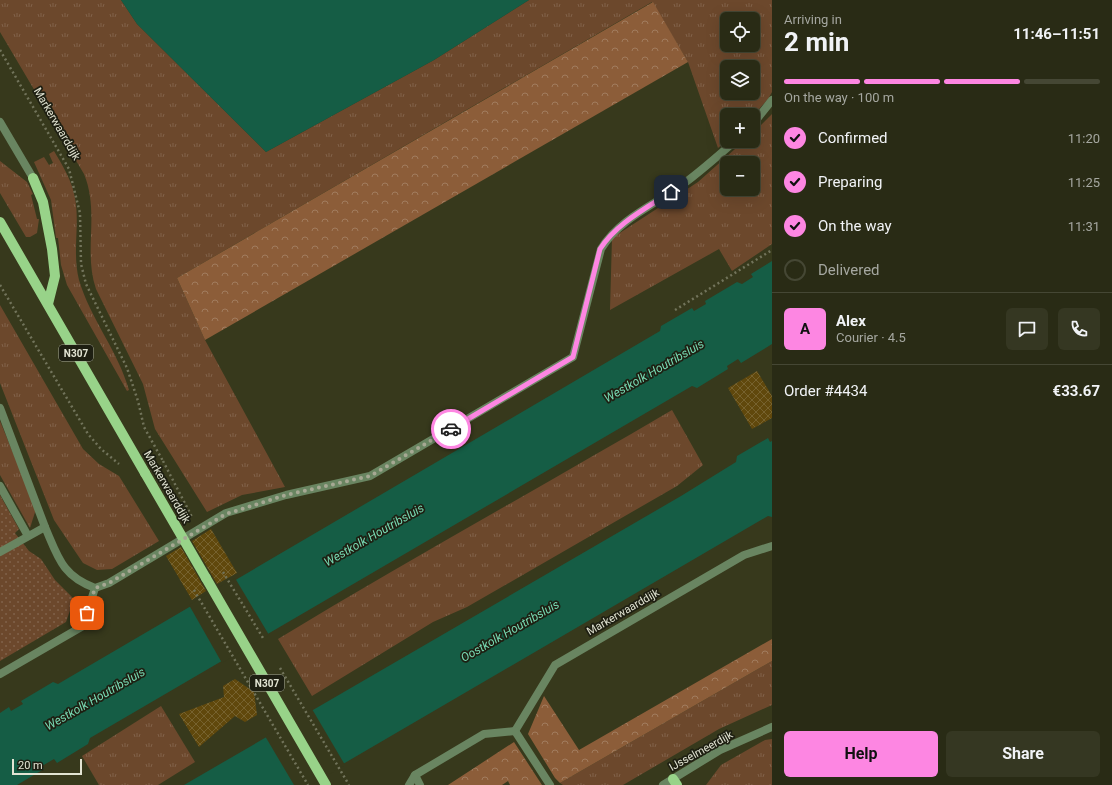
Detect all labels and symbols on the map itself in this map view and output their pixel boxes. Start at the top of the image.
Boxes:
street label: Markerwaarddijk [31,85,83,163]
pin [654,175,688,209]
water label: Westkolk Houtribsluis [602,337,706,405]
road number: N307 [59,345,93,361]
courier [431,409,471,449]
street label: Markerwaarddijk [141,448,193,526]
water label: Westkolk Houtribsluis [322,501,426,569]
street label: Markerwaarddijk [584,586,662,638]
pin [70,596,104,630]
water label: Oostkolk Houtribsluis [458,597,562,665]
water label: Westkolk Houtribsluis [43,665,147,733]
road number: N307 [250,675,284,691]
street label: IJsselmeerdijk [667,728,736,774]
scale bar [12,757,82,776]

